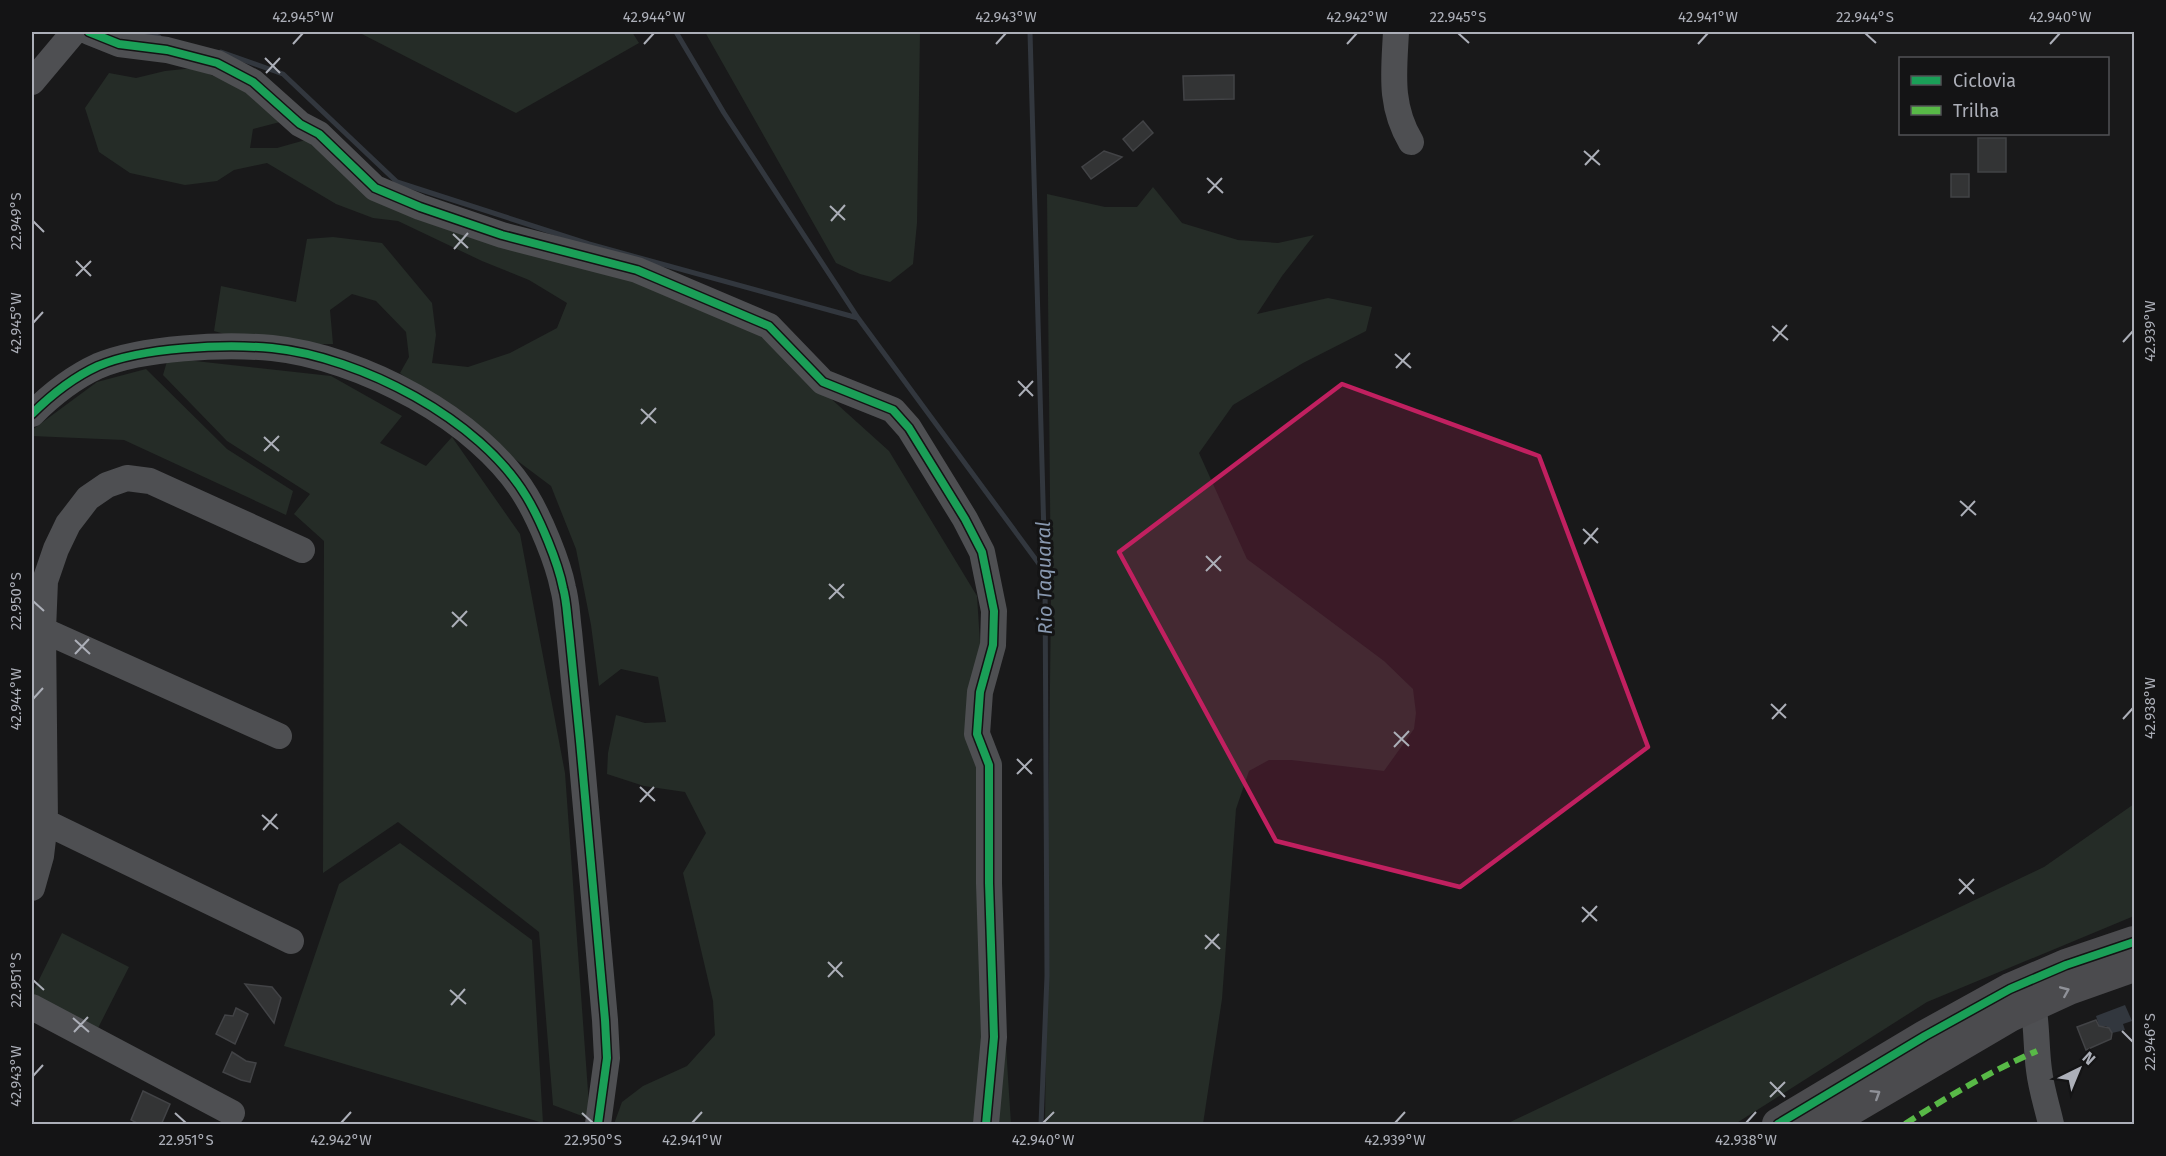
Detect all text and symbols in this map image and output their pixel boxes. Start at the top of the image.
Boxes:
text: 42.945°W [272,8,334,26]
text: 42.944°W [623,8,686,26]
text: 42.943°W [975,8,1037,26]
text: 42.942°W [1326,8,1388,26]
text: 22.945°S [1429,8,1487,26]
text: 42.941°W [1678,8,1739,26]
text: 22.944°S [1836,8,1894,26]
text: 42.940°W [2029,8,2092,26]
legend [1899,57,2109,135]
text: Ciclovia [1953,70,2016,92]
text: Trilha [1953,100,1999,122]
text: 22.949°S [7,192,25,250]
text: 42.945°W [7,292,25,354]
text: 42.939°W [2141,300,2159,362]
water label: Rio Taquaral [1031,521,1057,635]
text: 22.950°S [7,572,25,630]
text: 42.944°W [7,667,25,730]
text: 42.938°W [2141,676,2159,739]
text: 22.951°S [7,952,25,1008]
one-way arrow [2059,986,2070,998]
text: 22.946°S [2141,1013,2159,1071]
north arrow [2049,1039,2109,1099]
text: 42.943°W [7,1045,25,1107]
text: N [2079,1048,2099,1069]
one-way arrow [1870,1090,1880,1102]
text: 22.951°S [158,1131,214,1149]
text: 42.942°W [310,1131,372,1149]
text: 22.950°S [564,1131,622,1149]
text: 42.941°W [662,1131,723,1149]
text: 42.940°W [1012,1131,1075,1149]
text: 42.939°W [1364,1131,1426,1149]
text: 42.938°W [1715,1131,1778,1149]

